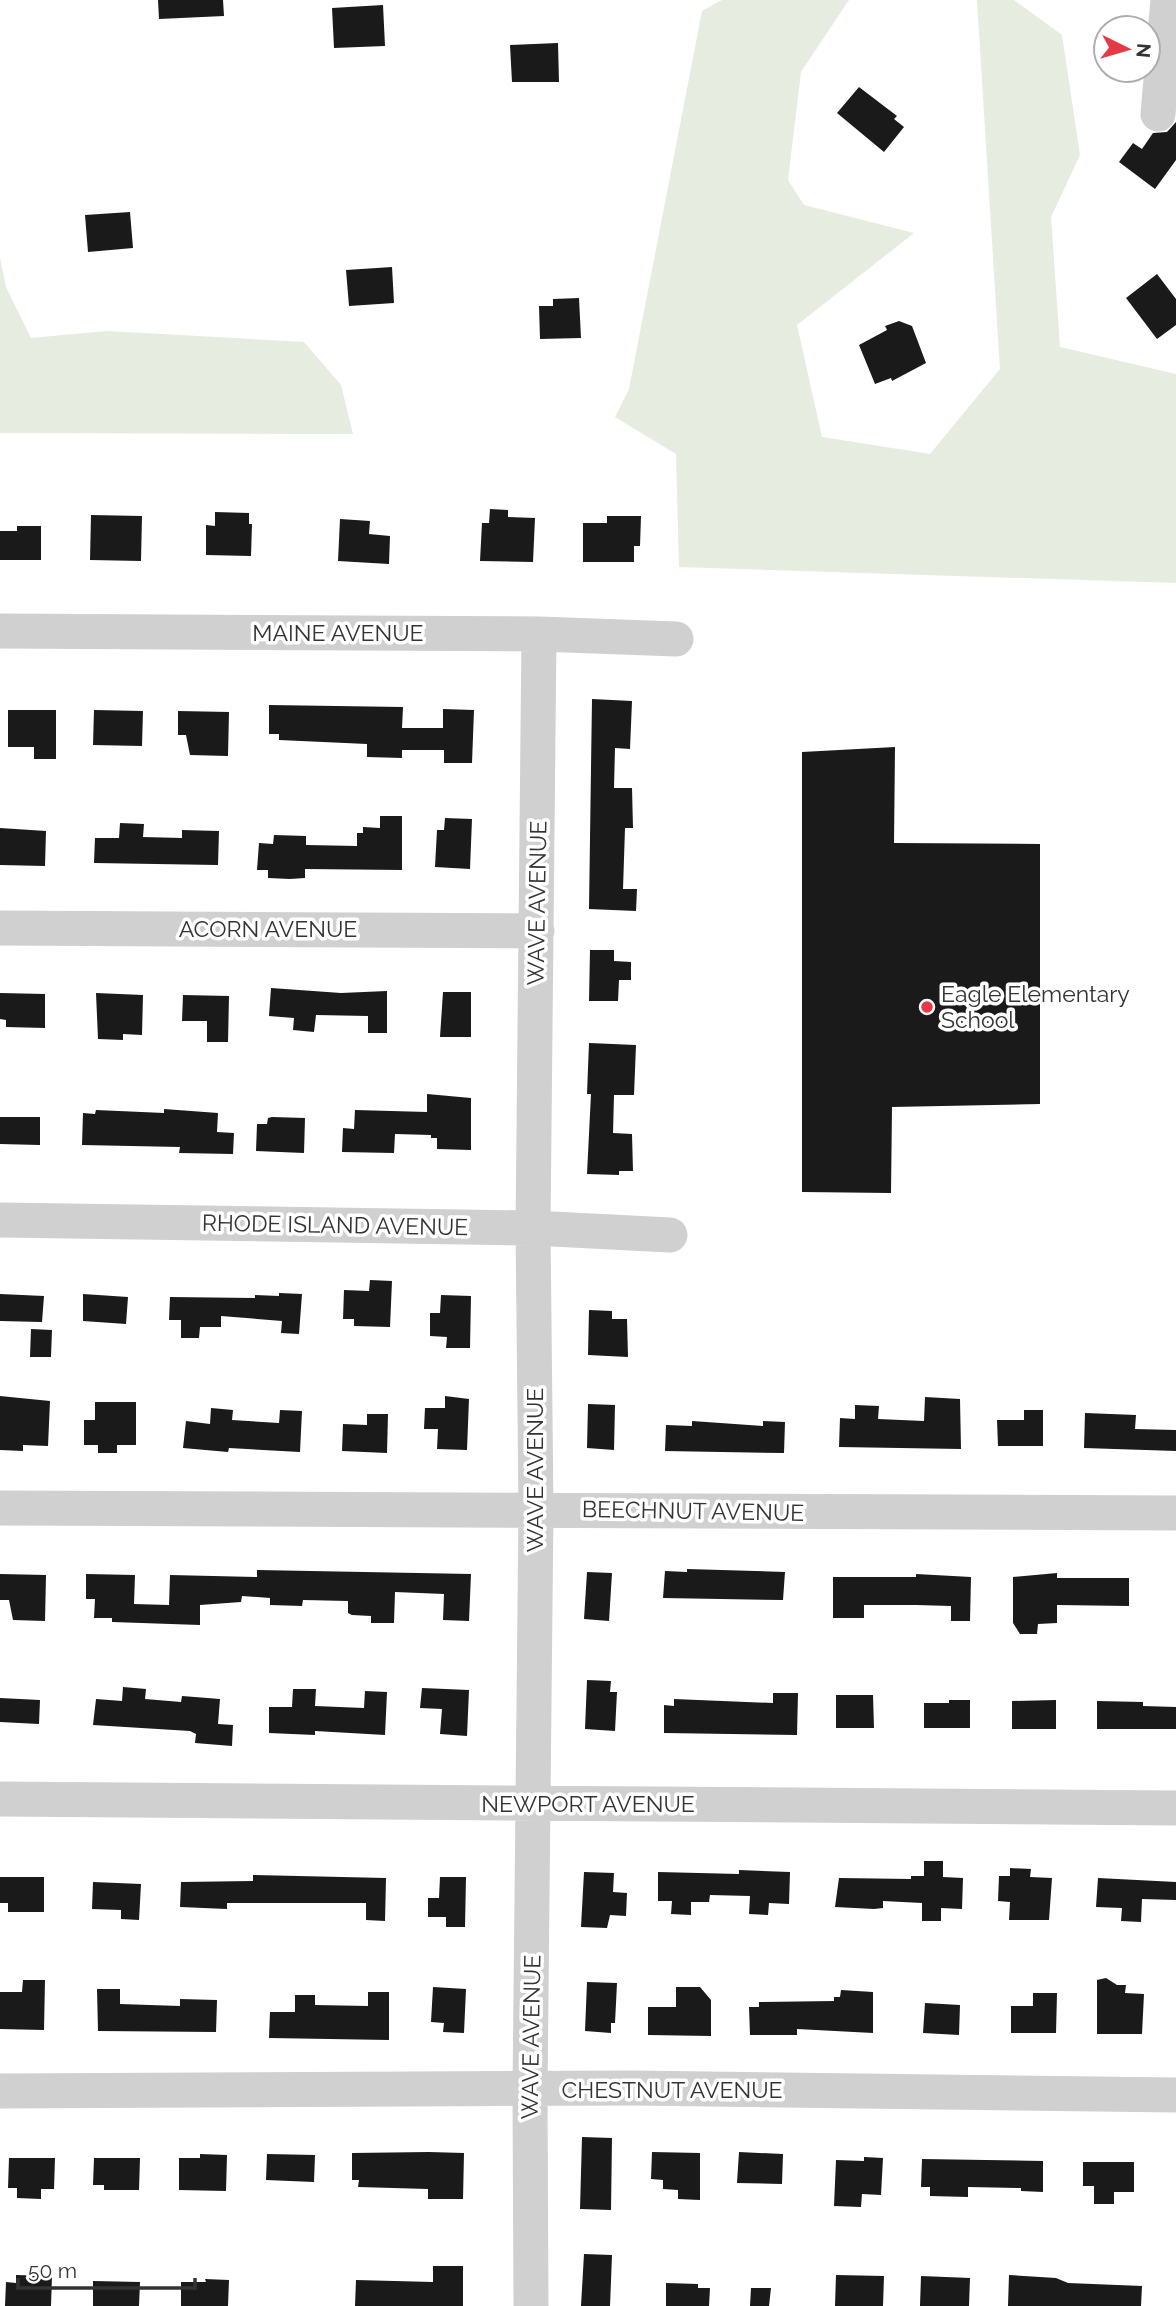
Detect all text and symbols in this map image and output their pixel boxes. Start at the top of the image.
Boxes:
north arrow [1092,14,1162,84]
text: N [1132,42,1156,59]
street label: MAINE AVENUE [252,619,424,646]
street label: WAVE AVENUE [522,820,551,986]
street label: ACORN AVENUE [179,915,357,942]
place label: Eagle Elementary School [941,980,1130,1033]
marker: Eagle Elementary School [919,999,935,1015]
street label: RHODE ISLAND AVENUE [202,1209,468,1240]
street label: WAVE AVENUE [521,1388,548,1552]
street label: BEECHNUT AVENUE [582,1495,804,1526]
street label: NEWPORT AVENUE [481,1790,695,1817]
street label: WAVE AVENUE [516,1954,545,2120]
street label: CHESTNUT AVENUE [561,2076,783,2103]
scale bar [18,2246,194,2290]
text: 50 m [28,2258,77,2283]

